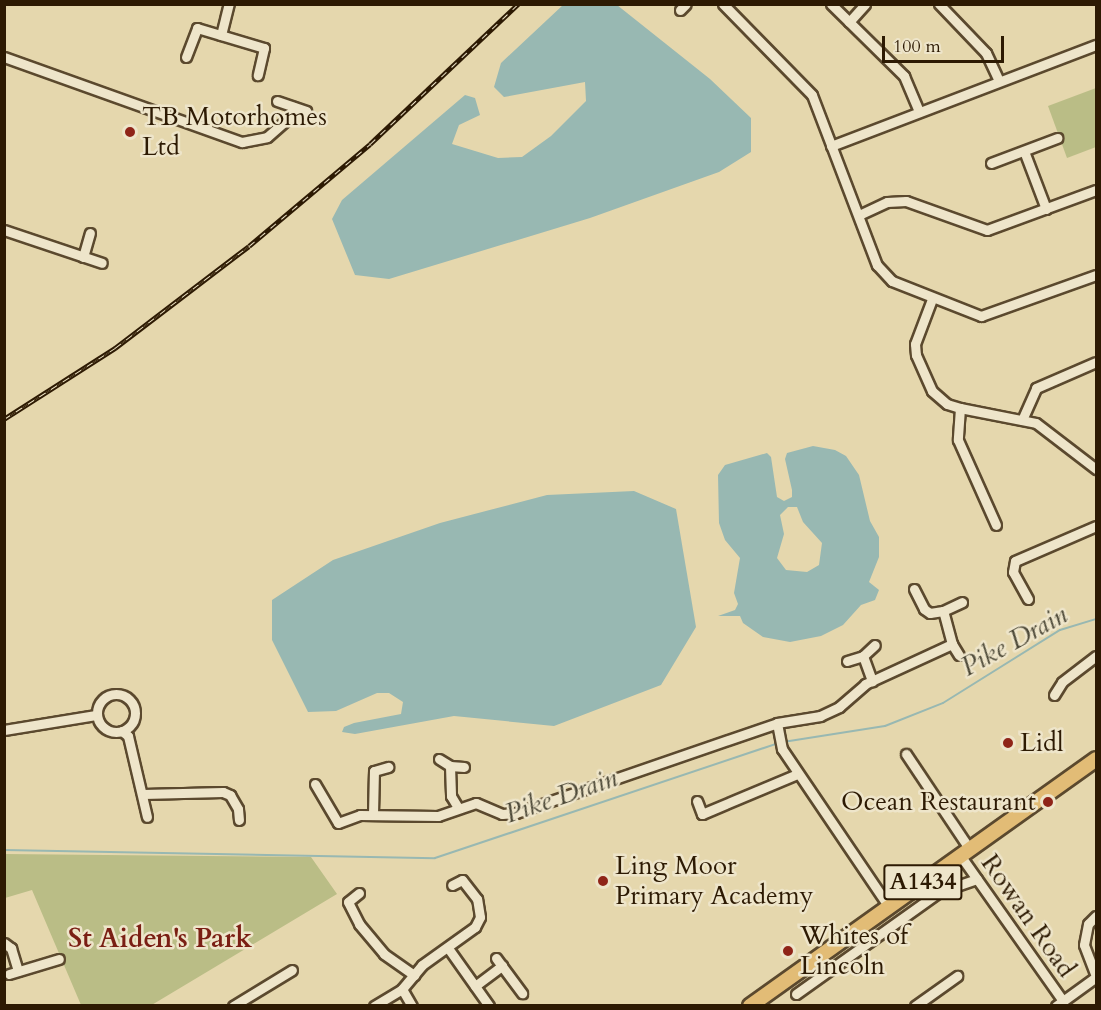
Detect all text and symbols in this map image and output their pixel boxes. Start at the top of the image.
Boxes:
scale bar [885,24,1006,62]
text: 100 m [893,34,941,59]
place label: TB Motorhomes Ltd [142,101,327,162]
marker: TB Motorhomes Ltd [123,125,137,139]
water label: Pike Drain [955,599,1073,683]
place label: Lidl [1020,727,1063,759]
marker: Lidl [1001,736,1015,750]
water label: Pike Drain [501,762,621,830]
place label: Ocean Restaurant [841,786,1036,818]
marker: Ocean Restaurant [1041,795,1055,809]
street label: Rowan Road [974,848,1082,984]
place label: Ling Moor Primary Academy [615,850,814,912]
road number: A1434 [882,861,964,903]
marker: Ling Moor Primary Academy [596,874,610,888]
place label: Whites of Lincoln [800,920,908,982]
district label: St Aiden's Park [68,923,252,955]
marker: Whites of Lincoln [781,944,795,958]

